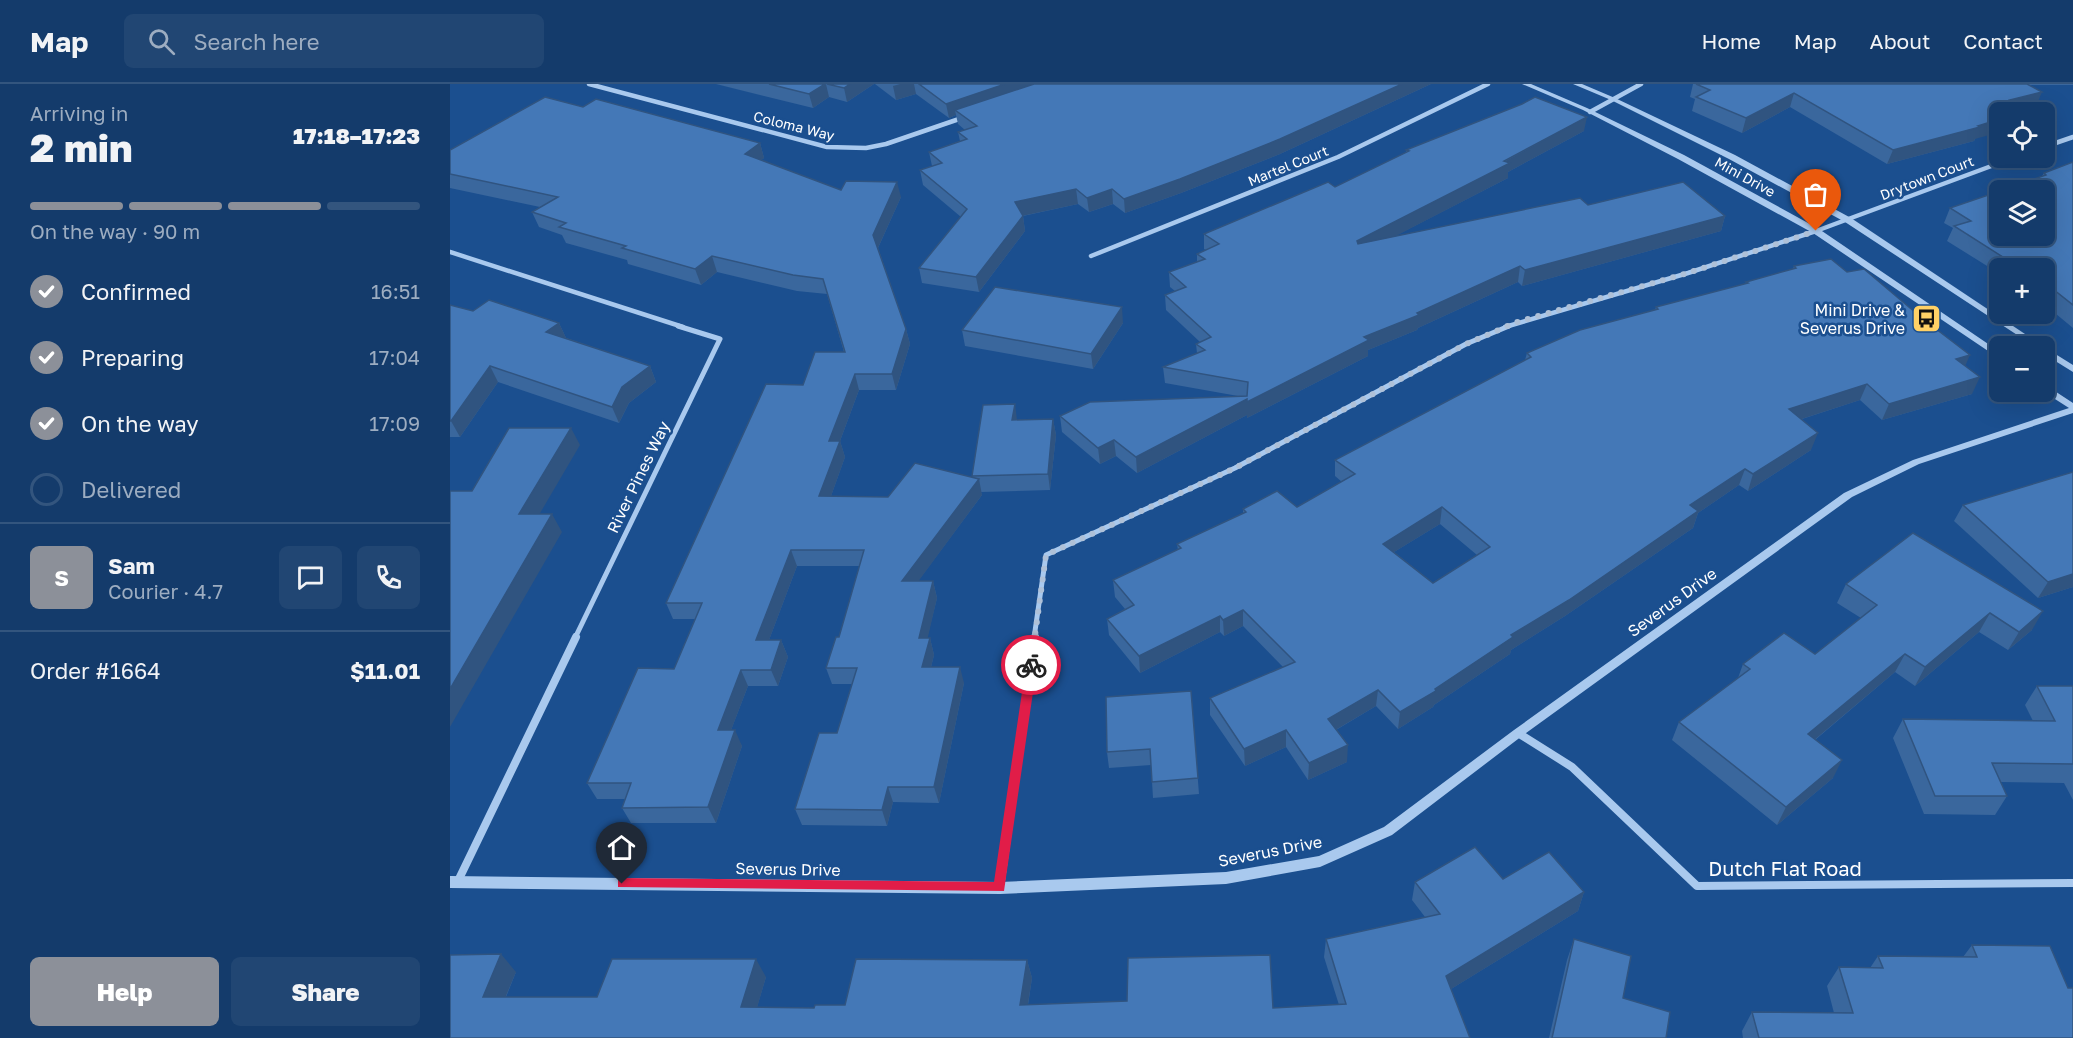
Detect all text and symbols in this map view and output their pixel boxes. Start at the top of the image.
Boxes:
search box [124,14,544,68]
text: Map [30,25,88,58]
icon: search [145,25,178,58]
text: Search here [193,28,319,55]
text: Home [1701,28,1761,54]
text: Map [1794,28,1837,54]
text: About [1870,28,1930,54]
text: Contact [1963,28,2043,54]
text: Arriving in [30,101,128,125]
map controls [1989,102,2055,402]
button: locate [1989,102,2055,168]
street label: Coloma Way [752,107,837,144]
text: 17:18–17:23 [293,122,420,149]
text: 2 min [30,124,133,171]
street label: Martel Court [1245,142,1330,189]
street label: Drytown Court [1878,152,1976,203]
street label: Mini Drive [1712,153,1778,200]
pin [1790,169,1841,231]
icon: bag [1799,178,1832,211]
button: layers [1989,180,2055,246]
text: On the way · 90 m [30,219,200,243]
button: + [1989,258,2055,324]
icon: check [30,275,63,308]
text: Confirmed [81,278,191,305]
text: 16:51 [371,279,420,303]
place label: Mini Drive & Severus Drive [1800,300,1905,338]
bus stop icon: Mini Drive & Severus Drive [1910,303,1942,335]
button: − [1989,336,2055,402]
icon: check [30,341,63,374]
text: Preparing [81,344,184,371]
text: 17:04 [369,345,420,369]
icon: check [30,407,63,440]
text: On the way [81,410,199,437]
text: 17:09 [369,411,420,435]
street label: River Pines Way [602,418,674,536]
text: Delivered [81,476,181,503]
button: chat [279,546,342,609]
button: phone [357,546,420,609]
text: Sam [108,552,155,579]
street label: Severus Drive [1624,563,1720,641]
text: S [54,564,69,591]
text: Courier · 4.7 [108,579,223,603]
courier [1001,635,1061,695]
icon: bike [1015,649,1048,682]
text: Order #1664 [30,657,161,684]
text: $11.01 [350,657,420,684]
pin [596,822,647,884]
icon: home [605,831,638,864]
street label: Severus Drive [1216,831,1324,871]
street label: Dutch Flat Road [1708,856,1862,880]
street label: Severus Drive [735,858,841,880]
button: Help [30,957,219,1026]
button: Share [231,957,420,1026]

